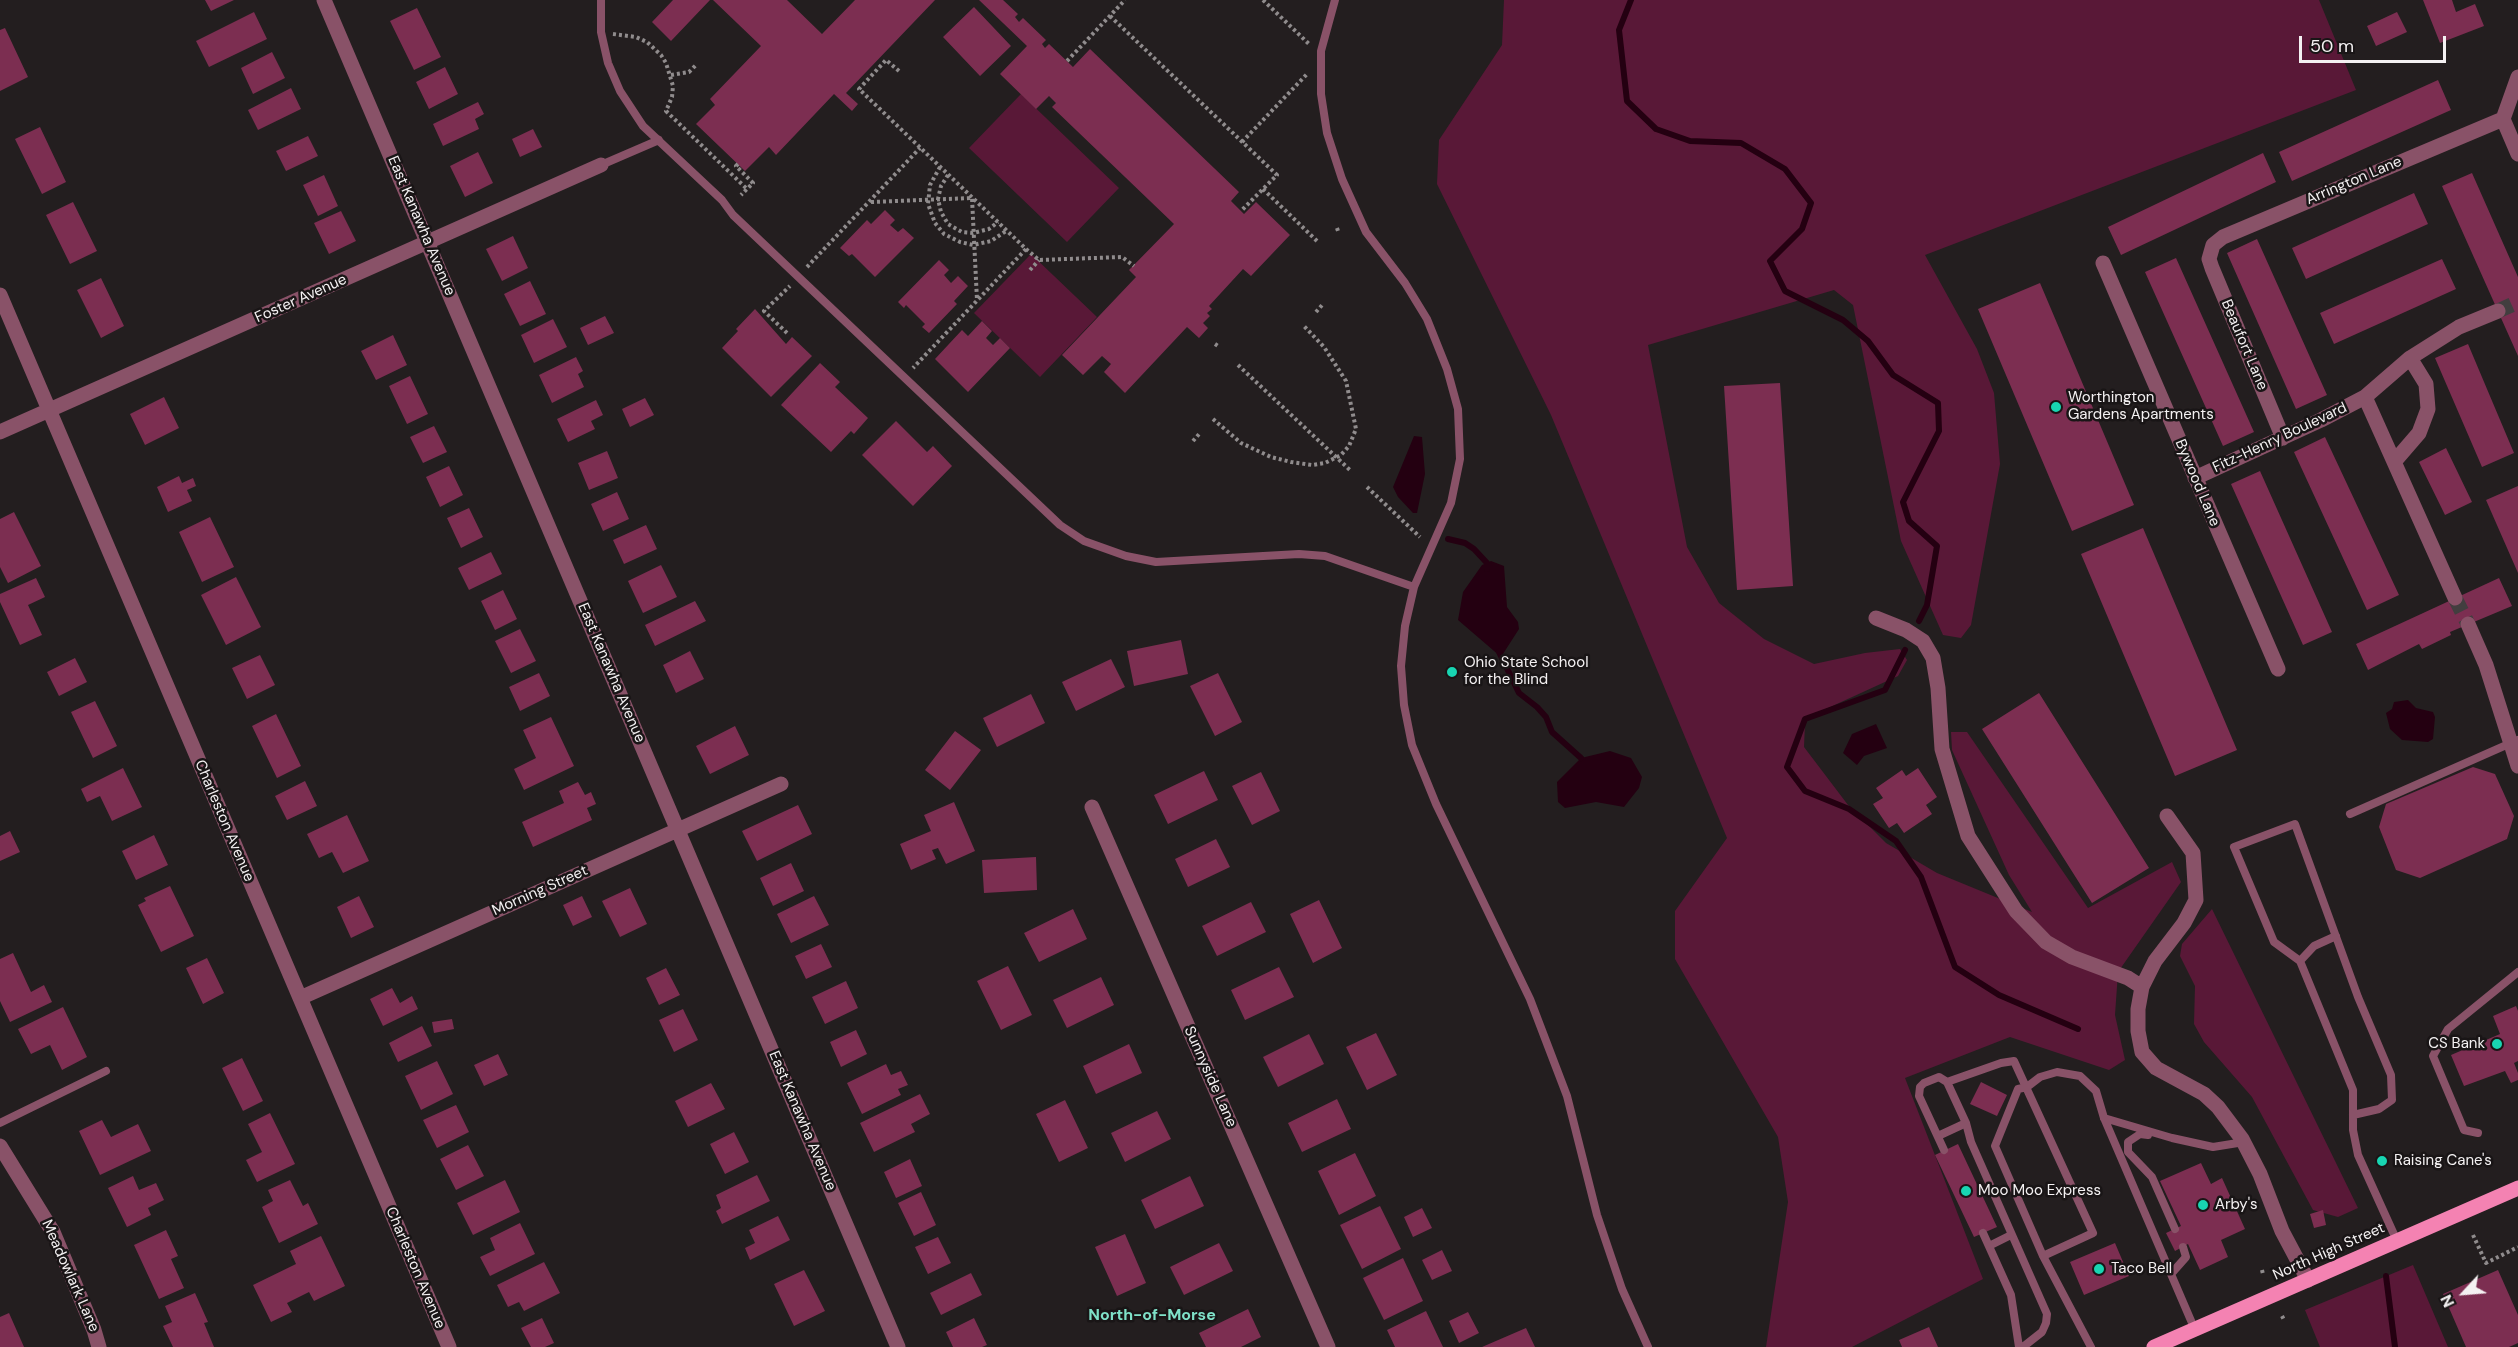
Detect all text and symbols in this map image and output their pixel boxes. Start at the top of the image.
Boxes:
scale bar [2302,24,2449,62]
text: 50 m [2310,34,2354,58]
street label: East Kanawha Avenue [383,153,459,299]
street label: Arrington Lane [2304,153,2404,209]
street label: Foster Avenue [252,271,350,327]
street label: Beaufort Lane [2217,297,2271,393]
place label: Worthington Gardens Apartments [2068,389,2214,424]
street label: Fitz-Henry Boulevard [2210,399,2350,477]
marker: Worthington Gardens Apartments [2049,400,2063,414]
street label: Bywood Lane [2171,437,2223,529]
street label: East Kanawha Avenue [573,600,649,746]
place label: Ohio State School for the Blind [1464,654,1588,689]
marker: Ohio State School for the Blind [1445,665,1459,679]
street label: Charleston Avenue [190,758,258,884]
street label: Morning Street [489,862,591,920]
street label: Sunnyside Lane [1180,1024,1240,1130]
place label: CS Bank [2428,1035,2485,1053]
marker: CS Bank [2490,1037,2504,1051]
street label: East Kanawha Avenue [764,1048,840,1194]
place label: Raising Cane's [2394,1152,2492,1170]
marker: Raising Cane's [2375,1154,2389,1168]
place label: Moo Moo Express [1978,1182,2101,1200]
marker: Moo Moo Express [1959,1184,1973,1198]
place label: Arby's [2215,1196,2258,1214]
marker: Arby's [2196,1198,2210,1212]
street label: Charleston Avenue [381,1205,449,1331]
street label: Meadowlark Lane [37,1217,103,1335]
street label: North High Street [2270,1219,2388,1285]
place label: Taco Bell [2111,1260,2172,1278]
marker: Taco Bell [2092,1262,2106,1276]
north arrow [2434,1263,2494,1323]
text: N [2435,1291,2459,1311]
district label: North-of-Morse [1088,1306,1216,1326]

